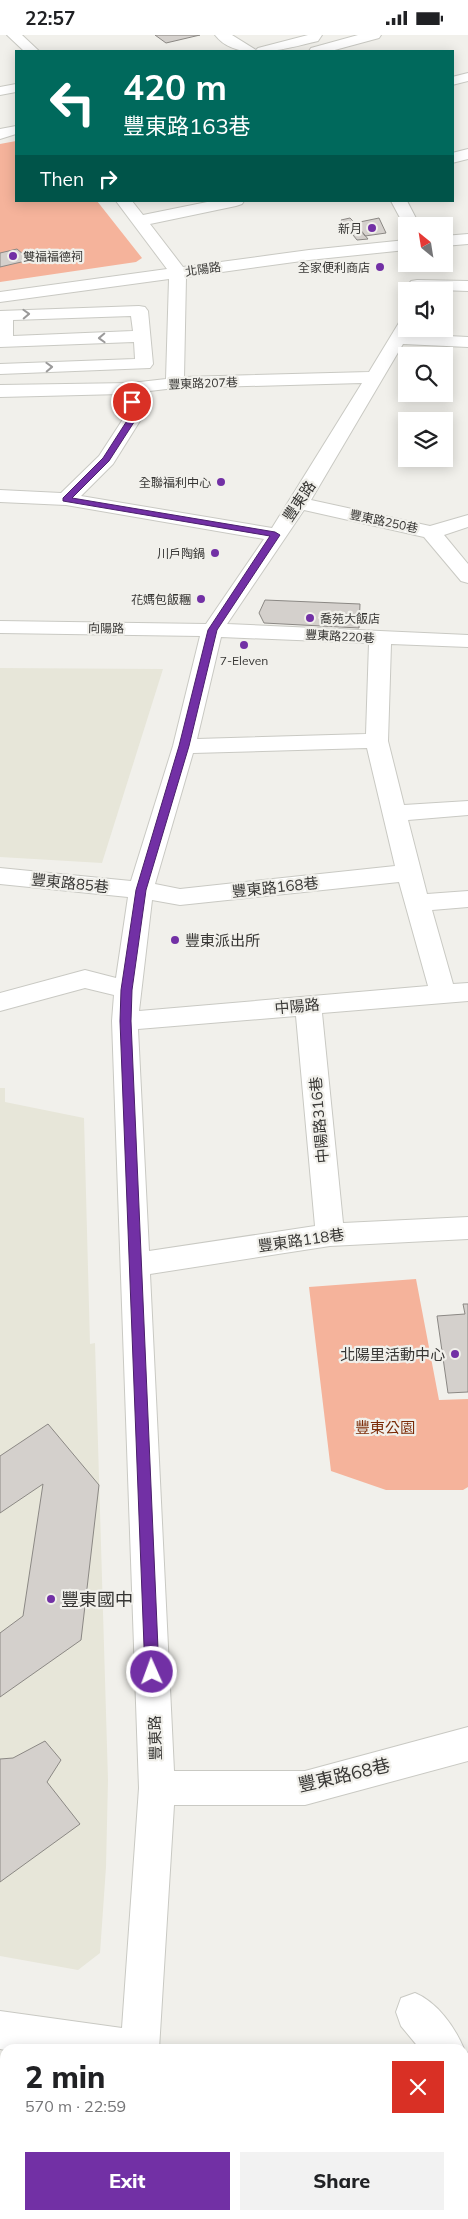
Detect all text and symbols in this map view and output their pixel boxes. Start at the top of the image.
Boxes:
text: 22:57 [25,6,75,30]
text: 420 m [123,65,227,109]
icon: left [40,70,105,135]
text: 豐東路163巷 [123,112,251,140]
icon: right [94,165,122,193]
text: Then [40,167,84,191]
north arrow [398,217,452,273]
map controls [398,217,453,467]
place label: 新月 [338,221,362,236]
marker: 新月 [366,222,378,234]
place label: 雙福福德祠 [23,249,83,264]
marker: 雙福福德祠 [7,250,19,262]
street label: 北陽路 [184,259,222,279]
place label: 全家便利商店 [298,260,370,275]
marker: 全家便利商店 [374,261,386,273]
button: sound [398,282,453,337]
one-way arrow [22,309,30,319]
one-way arrow [98,332,106,343]
button: search [398,347,453,402]
one-way arrow [45,362,53,373]
street label: 豐東路207巷 [168,374,238,392]
pin [111,381,153,423]
icon: arrive [118,388,146,416]
button: layers [398,412,453,467]
place label: 全聯福利中心 [139,475,211,490]
marker: 全聯福利中心 [215,476,227,488]
street label: 豐東路 [279,477,319,525]
street label: 豐東路250巷 [348,506,420,536]
place label: 川戶陶鍋 [157,546,205,561]
marker: 川戶陶鍋 [209,547,221,559]
place label: 花媽包飯糰 [131,592,191,607]
marker: 花媽包飯糰 [195,593,207,605]
place label: 喬苑大飯店 [320,611,380,626]
marker: 喬苑大飯店 [304,612,316,624]
street label: 向陽路 [88,620,124,636]
street label: 豐東路220巷 [305,627,375,645]
marker: 7-Eleven [238,639,250,651]
place label: 7-Eleven [220,653,268,668]
street label: 豐東路85巷 [30,869,110,897]
street label: 豐東路168巷 [231,873,319,901]
place label: 豐東派出所 [185,931,260,950]
marker: 豐東派出所 [169,934,181,946]
street label: 中陽路 [274,995,320,1017]
street label: 中陽路316巷 [306,1076,332,1164]
street label: 豐東路118巷 [257,1225,345,1255]
place label: 北陽里活動中心 [340,1345,445,1364]
marker: 北陽里活動中心 [449,1348,461,1360]
park label: 豐東公園 [355,1418,415,1437]
place label: 豐東國中 [61,1588,133,1611]
marker: 豐東國中 [45,1593,57,1605]
position arrow [125,1645,177,1697]
street label: 豐東路 [145,1715,165,1761]
street label: 豐東路68巷 [296,1753,392,1797]
text: 2 min [25,2058,105,2096]
button: close [392,2061,444,2113]
text: 570 m · 22:59 [25,2096,126,2116]
button: Exit [25,2152,230,2210]
button: Share [240,2152,444,2210]

